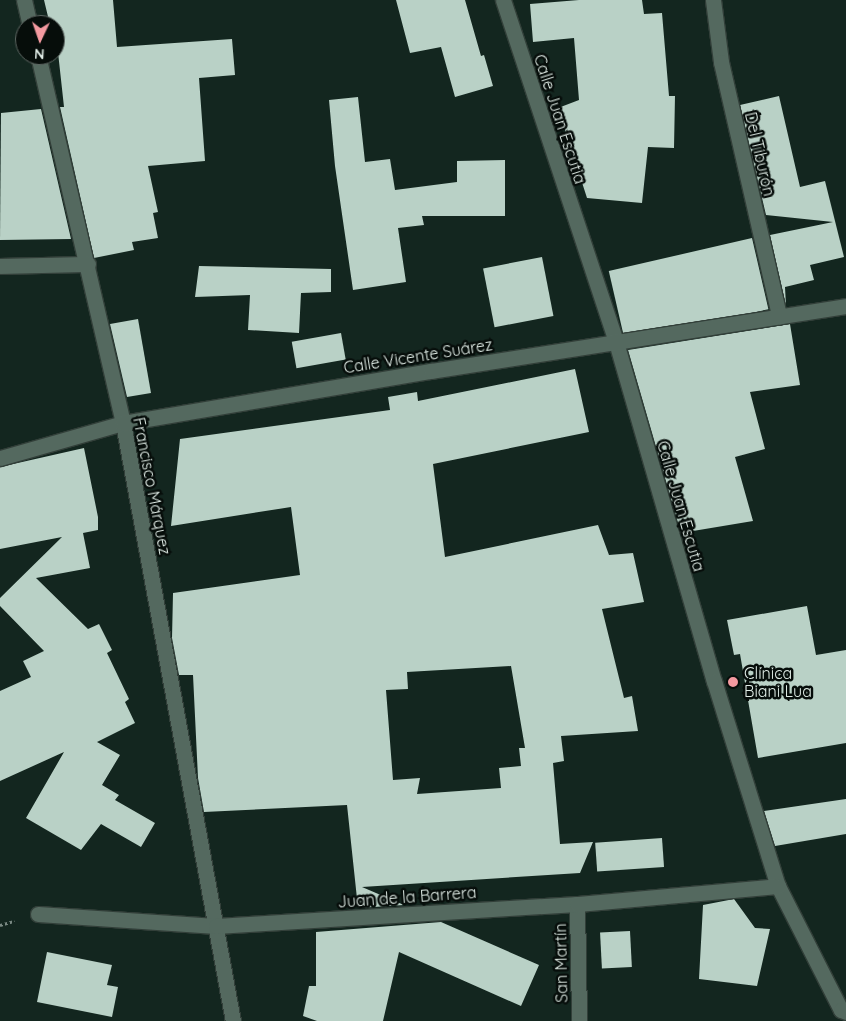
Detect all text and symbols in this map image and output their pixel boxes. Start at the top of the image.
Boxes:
north arrow [15,15,65,65]
text: N [34,45,45,63]
street label: Calle Juan Escutia [530,52,590,186]
street label: Del Tiburón [741,110,779,198]
street label: Calle Vicente Suárez [342,335,494,377]
street label: Francisco Márquez [129,416,175,556]
street label: Calle Juan Escutia [653,439,709,573]
place label: Clínica Biani Lua [744,663,812,701]
marker: Clínica Biani Lua [726,675,740,689]
street label: Juan de la Barrera [337,883,477,911]
street label: San Martín [551,923,571,1003]

